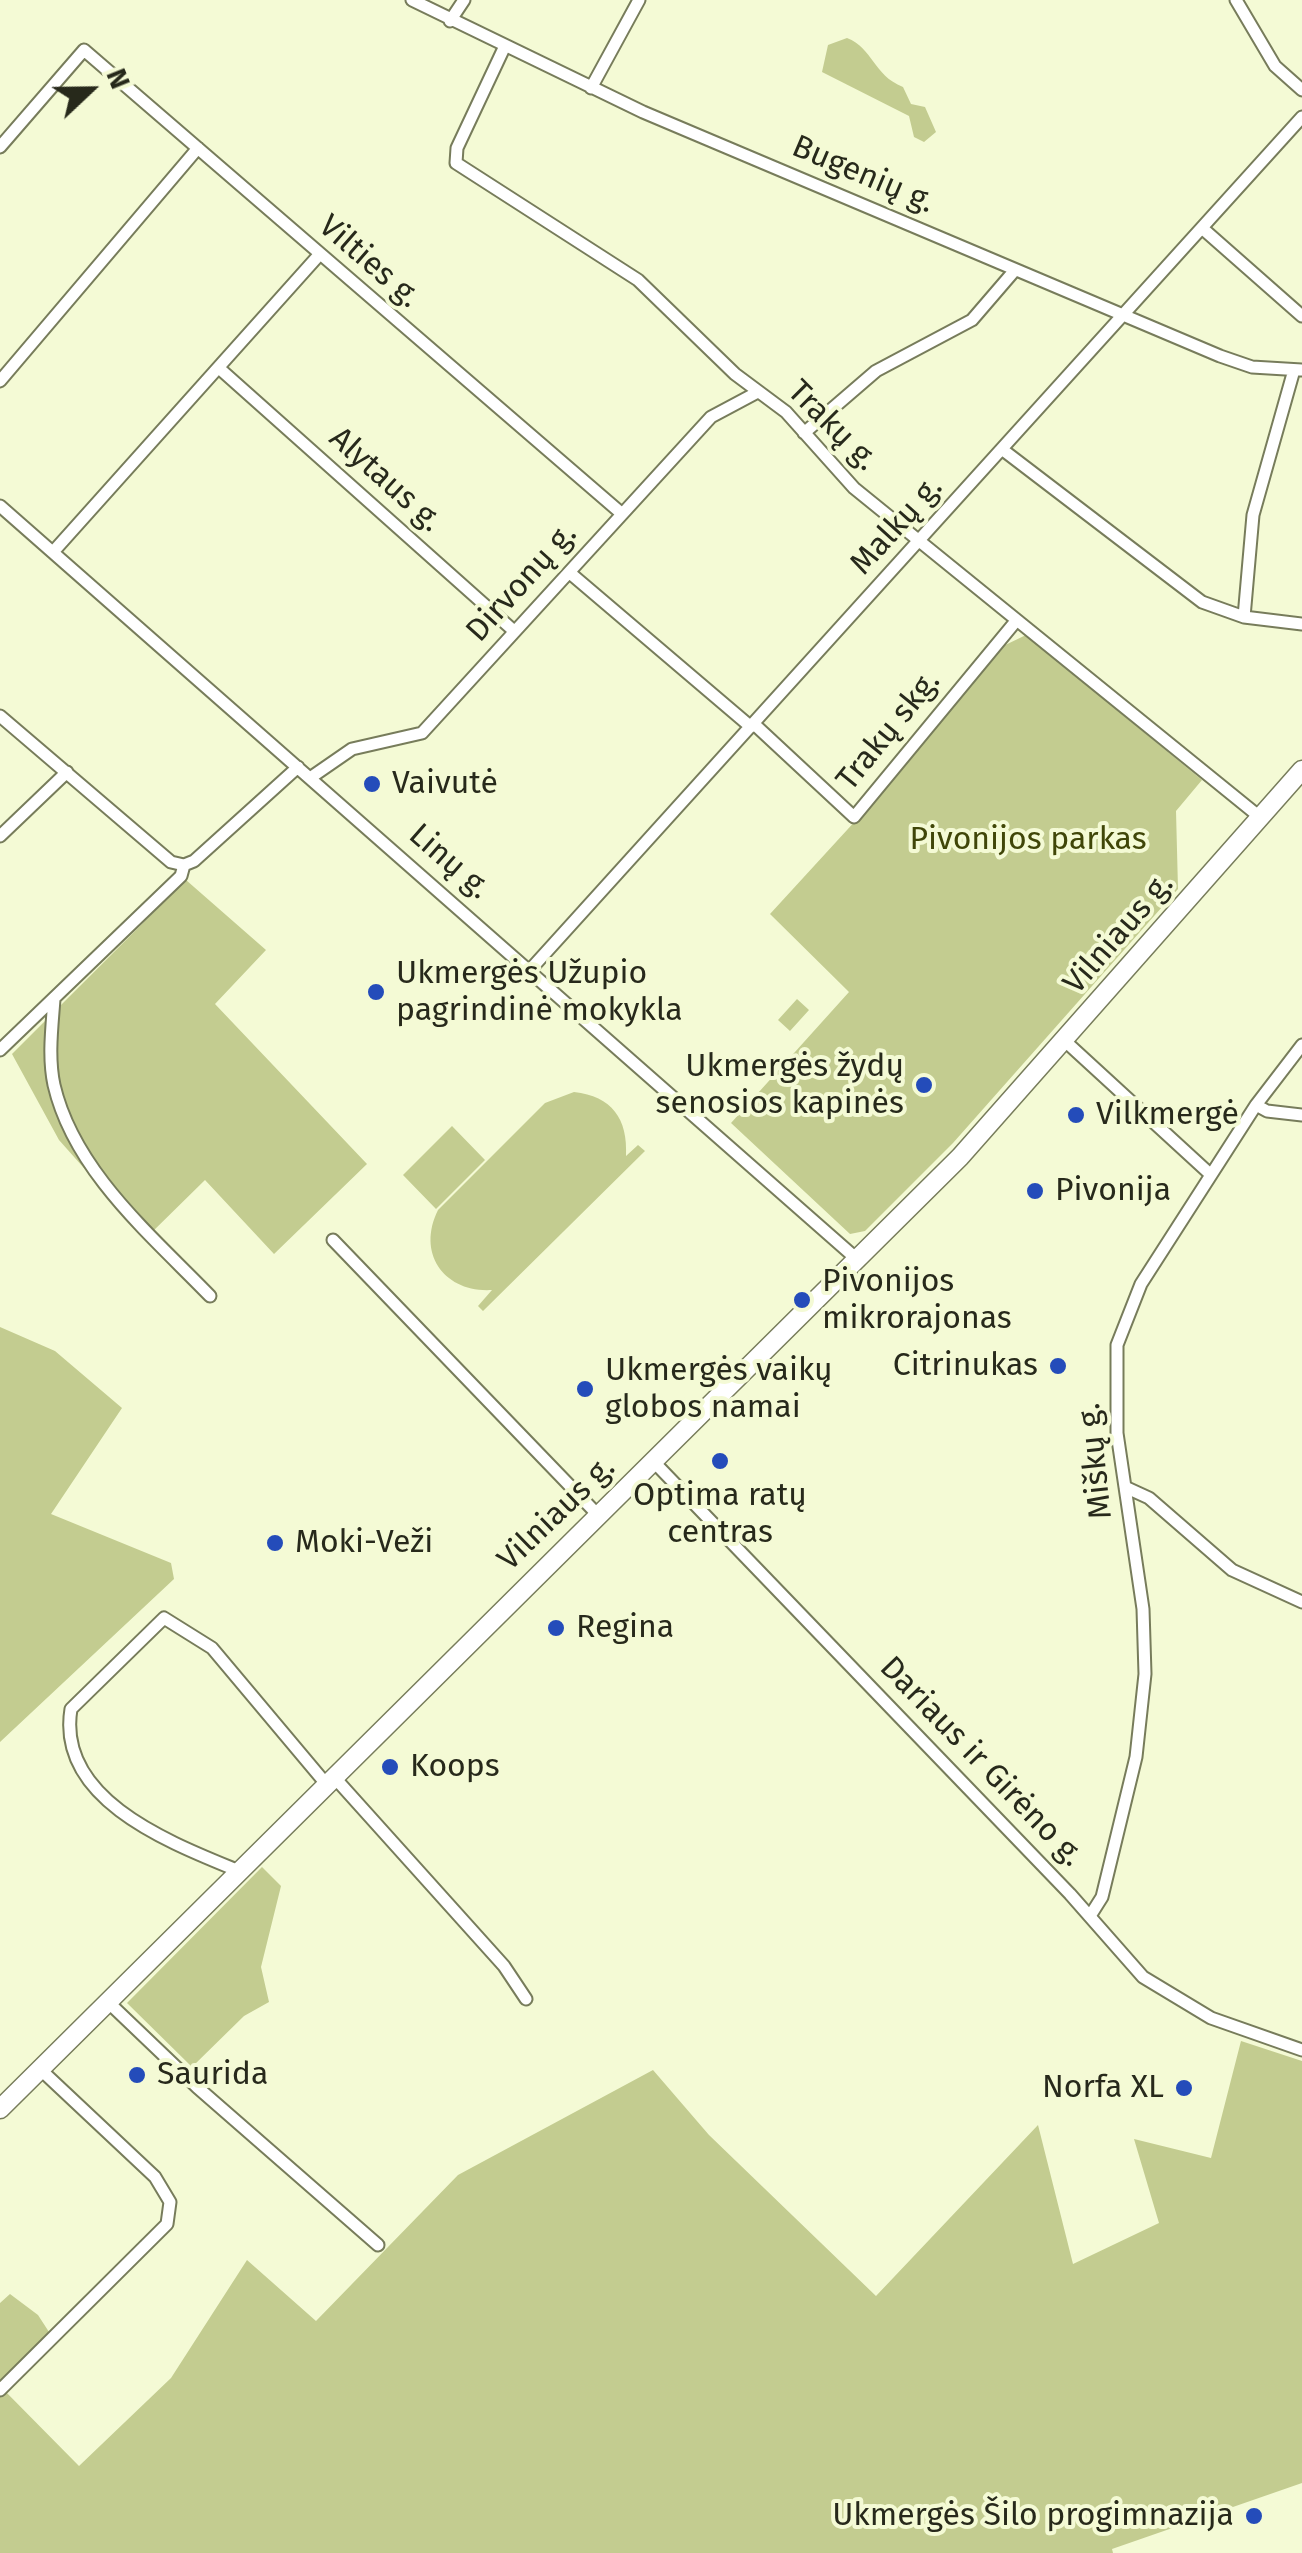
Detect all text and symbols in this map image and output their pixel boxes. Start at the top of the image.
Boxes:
north arrow [40,40,140,140]
text: N [99,64,137,93]
street label: Bugenių g. [786,128,940,222]
street label: Vilties g. [310,208,428,316]
street label: Trakų g. [779,373,885,479]
street label: Alytaus g. [321,419,449,541]
street label: Malkų g. [843,469,951,583]
street label: Dirvonų g. [459,516,585,650]
street label: Trakų skg. [829,663,949,799]
place label: Vaivutė [392,765,498,803]
marker: Vaivutė [361,773,383,795]
street label: Linų g. [401,816,497,908]
park label: Pivonijos parkas [909,821,1147,859]
street label: Vilniaus g. [1056,866,1182,1002]
place label: Ukmergės Užupio pagrindinė mokykla [396,955,683,1030]
marker: Ukmergės Užupio pagrindinė mokykla [365,981,387,1003]
place label: Ukmergės žydų senosios kapinės [656,1048,904,1123]
marker: Ukmergės žydų senosios kapinės [913,1074,935,1096]
place label: Vilkmergė [1096,1096,1239,1134]
marker: Vilkmergė [1065,1104,1087,1126]
place label: Pivonija [1055,1172,1171,1210]
marker: Pivonija [1024,1180,1046,1202]
place label: Pivonijos mikrorajonas [822,1263,1012,1338]
marker: Pivonijos mikrorajonas [791,1289,813,1311]
place label: Citrinukas [893,1347,1038,1385]
place label: Ukmergės vaikų globos namai [605,1352,833,1427]
marker: Citrinukas [1047,1355,1069,1377]
marker: Ukmergės vaikų globos namai [574,1378,596,1400]
street label: Miškų g. [1071,1401,1121,1521]
street label: Vilniaus g. [491,1449,623,1579]
marker: Optima ratų centras [709,1450,731,1472]
place label: Optima ratų centras [633,1477,807,1552]
place label: Moki-Veži [295,1524,433,1562]
marker: Moki-Veži [264,1532,286,1554]
place label: Regina [576,1609,674,1647]
marker: Regina [545,1617,567,1639]
street label: Dariaus ir Girėno g. [871,1649,1091,1875]
place label: Koops [410,1748,500,1786]
marker: Koops [379,1756,401,1778]
place label: Saurida [157,2056,268,2094]
marker: Saurida [126,2064,148,2086]
place label: Norfa XL [1042,2069,1164,2107]
marker: Norfa XL [1173,2077,1195,2099]
place label: Ukmergės Šilo progimnazija [832,2497,1234,2535]
marker: Ukmergės Šilo progimnazija [1243,2505,1265,2527]

